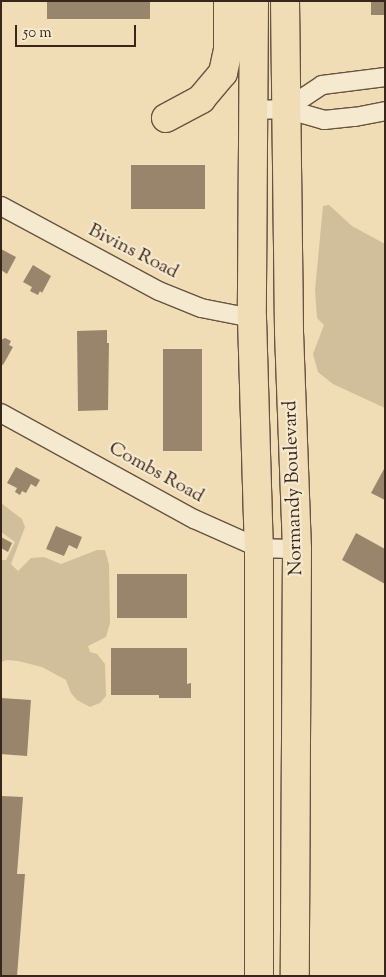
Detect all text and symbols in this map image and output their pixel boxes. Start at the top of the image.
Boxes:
scale bar [18,15,139,47]
text: 50 m [23,23,52,44]
street label: Bivins Road [84,220,182,284]
street label: Normandy Boulevard [280,400,308,576]
street label: Combs Road [104,438,208,508]

